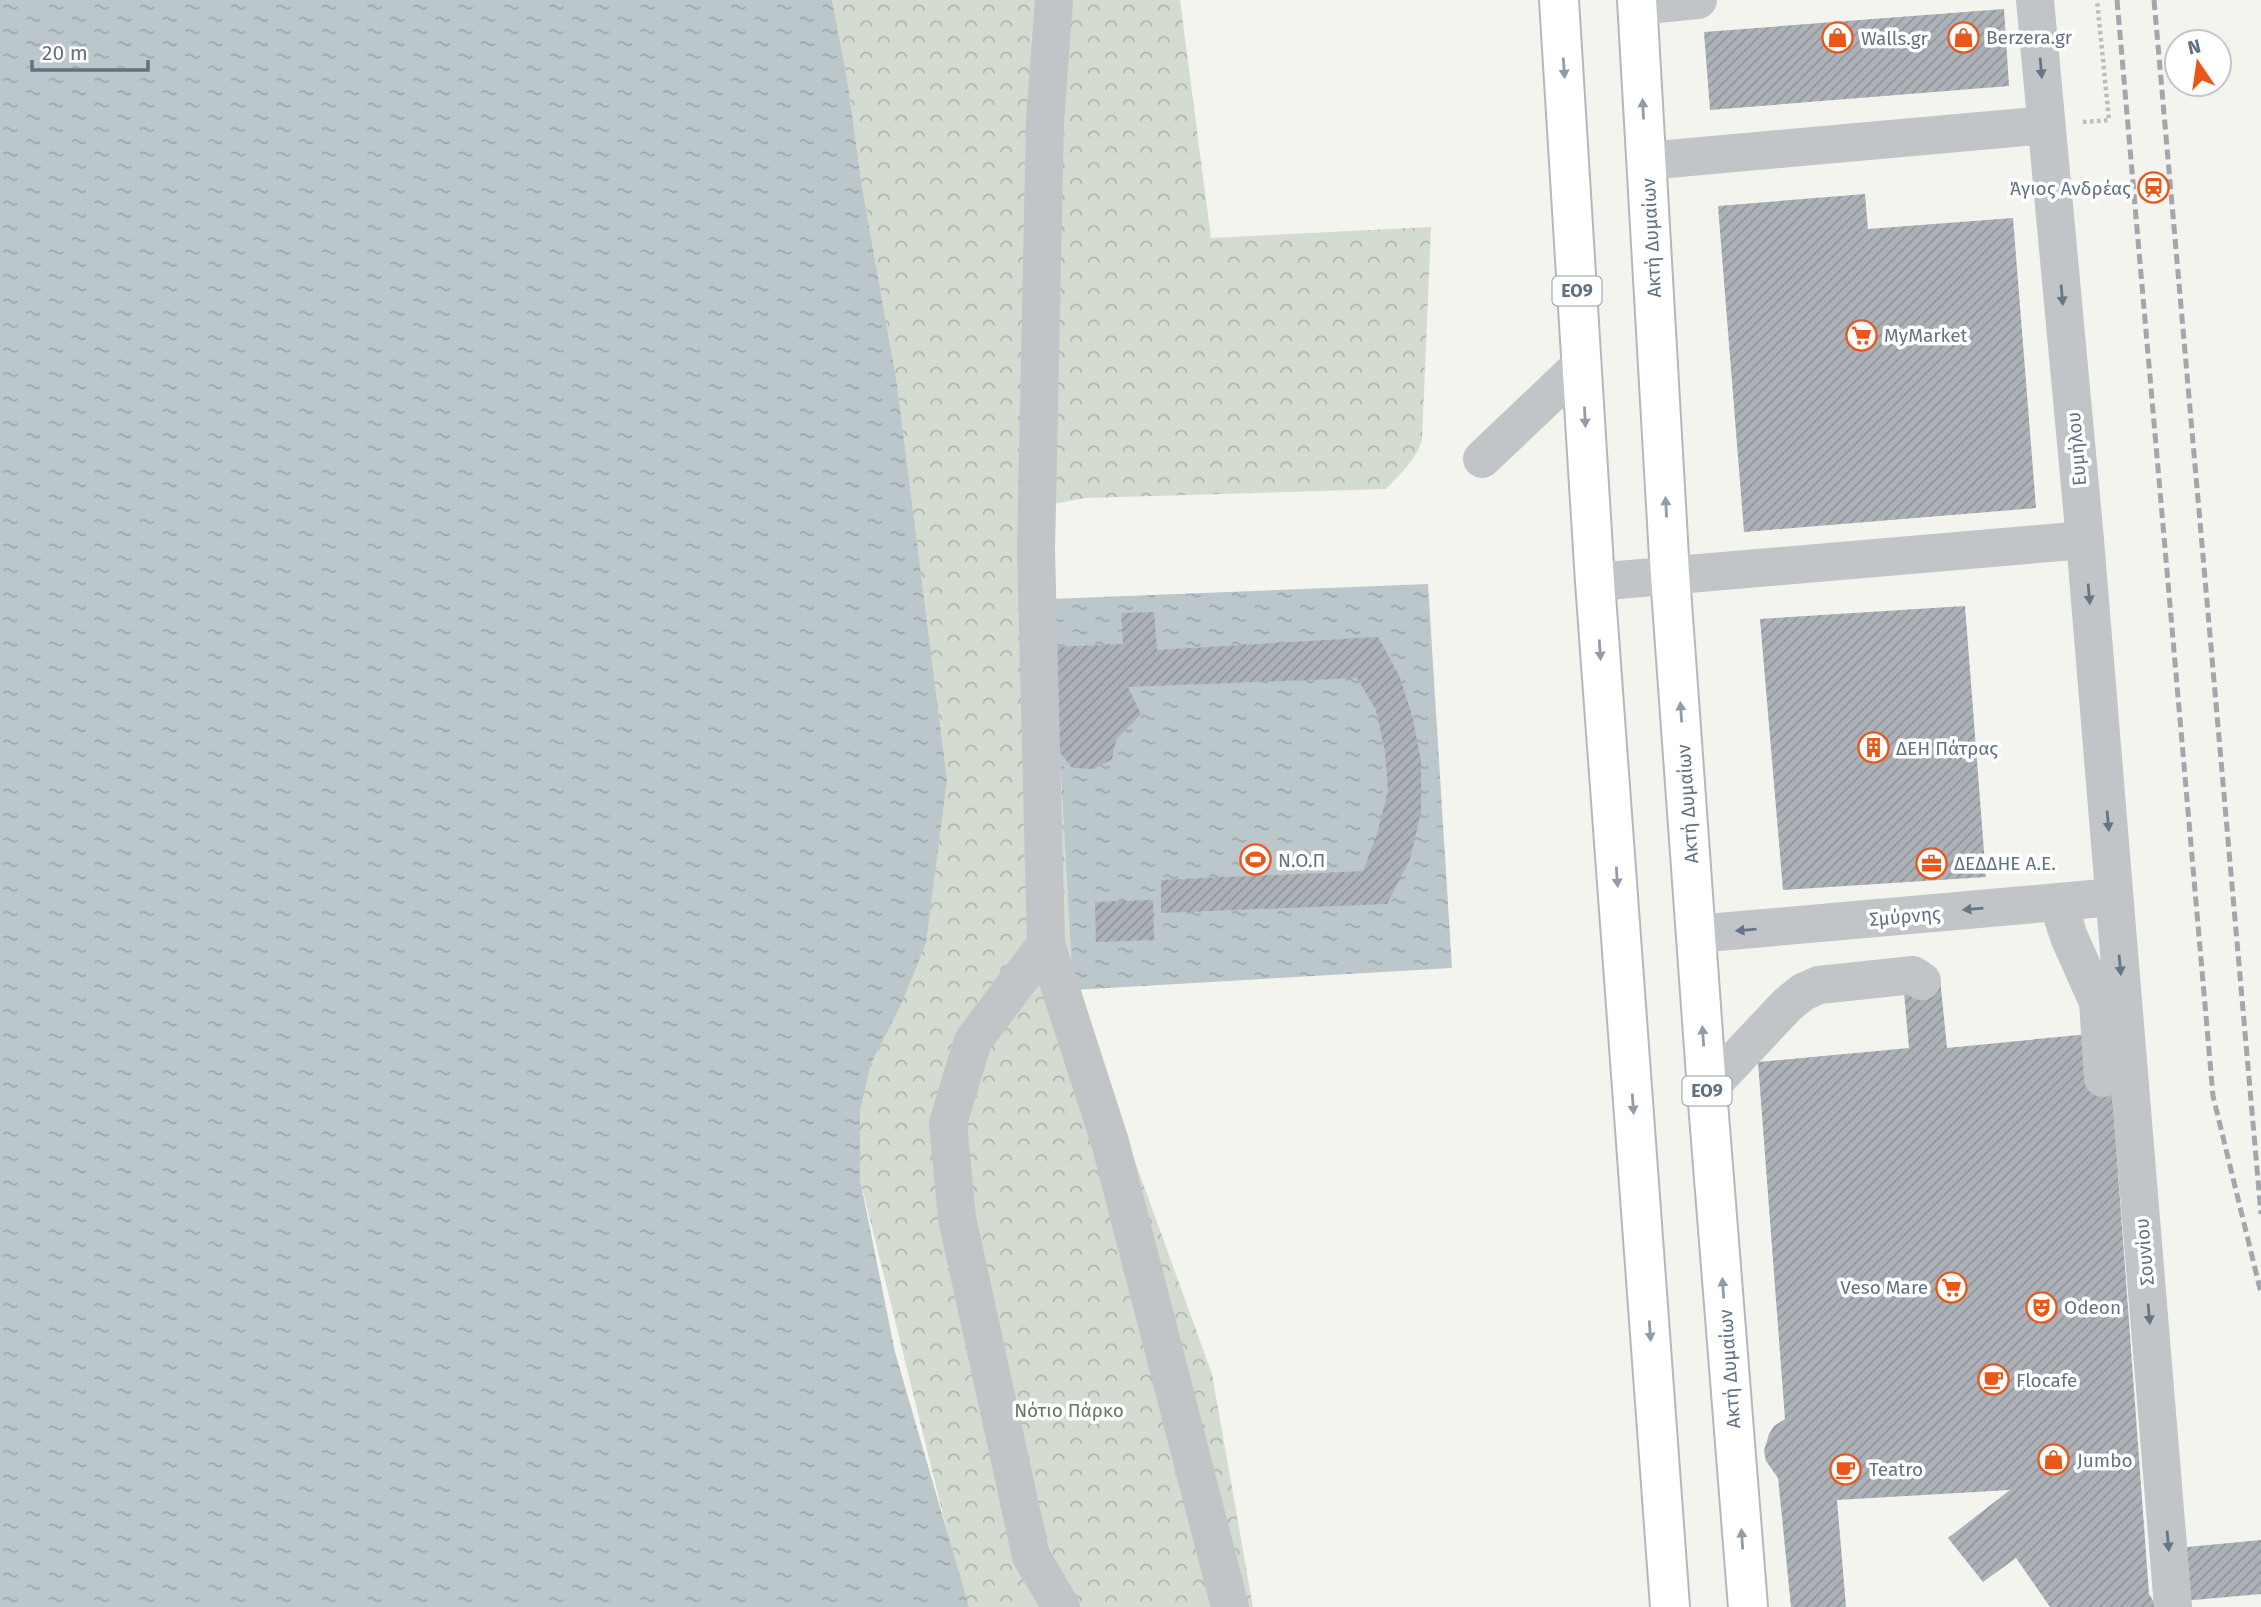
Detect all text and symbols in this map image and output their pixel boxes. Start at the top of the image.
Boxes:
shop icon: Berzera.gr [1946,20,1980,54]
shop icon: Walls.gr [1821,21,1855,55]
place label: Berzera.gr [1986,26,2073,49]
place label: Walls.gr [1861,27,1929,50]
scale bar [32,28,147,72]
north arrow [2163,28,2233,98]
text: N [2186,34,2203,60]
text: 20 m [42,40,88,66]
one-way arrow [1558,57,1569,79]
one-way arrow [2036,57,2047,79]
one-way arrow [1637,97,1648,119]
station icon: Άγιος Ανδρέας [2137,171,2171,205]
place label: Άγιος Ανδρέας [2010,177,2131,200]
street label: Ακτή Δυμαίων [1637,178,1666,298]
road number: ΕΟ9 [1552,276,1602,306]
one-way arrow [2056,284,2067,306]
supermarket icon: MyMarket [1844,318,1878,352]
place label: MyMarket [1884,324,1967,347]
one-way arrow [1580,407,1591,429]
street label: Ευμήλου [2062,411,2091,487]
one-way arrow [1660,496,1671,518]
one-way arrow [2084,583,2095,605]
one-way arrow [1595,639,1606,661]
one-way arrow [1675,701,1686,723]
building icon: ΔΕΗ Πάτρας [1856,731,1890,765]
place label: ΔΕΗ Πάτρας [1896,737,1998,760]
street label: Ακτή Δυμαίων [1672,744,1703,864]
one-way arrow [2103,810,2114,832]
sports icon: Ν.Ο.Π [1238,843,1272,877]
office icon: ΔΕΔΔΗΕ Α.Ε. [1914,846,1948,880]
place label: Ν.Ο.Π [1278,849,1325,872]
place label: ΔΕΔΔΗΕ Α.Ε. [1954,852,2056,875]
one-way arrow [1612,866,1623,888]
street label: Σμύρνης [1868,902,1942,931]
one-way arrow [1962,904,1984,915]
one-way arrow [1735,925,1757,936]
one-way arrow [2115,955,2126,977]
one-way arrow [1697,1025,1708,1047]
road number: ΕΟ9 [1682,1076,1732,1106]
one-way arrow [1628,1093,1639,1115]
street label: Σουνίου [2130,1217,2159,1287]
supermarket icon: Veso Mare [1934,1270,1968,1304]
place label: Veso Mare [1840,1276,1928,1299]
one-way arrow [1717,1277,1728,1299]
theatre icon: Odeon [2024,1290,2058,1324]
place label: Odeon [2064,1296,2121,1319]
one-way arrow [2144,1303,2155,1325]
street label: Ακτή Δυμαίων [1714,1309,1745,1429]
one-way arrow [1645,1320,1656,1342]
cafe icon: Flocafe [1976,1363,2010,1397]
place label: Flocafe [2016,1369,2077,1392]
park label: Νότιο Πάρκο [1014,1399,1124,1422]
shop icon: Jumbo [2037,1443,2071,1477]
place label: Jumbo [2077,1449,2133,1472]
cafe icon: Teatro [1829,1452,1863,1486]
place label: Teatro [1869,1458,1923,1481]
one-way arrow [1736,1528,1747,1550]
one-way arrow [2163,1530,2174,1552]

